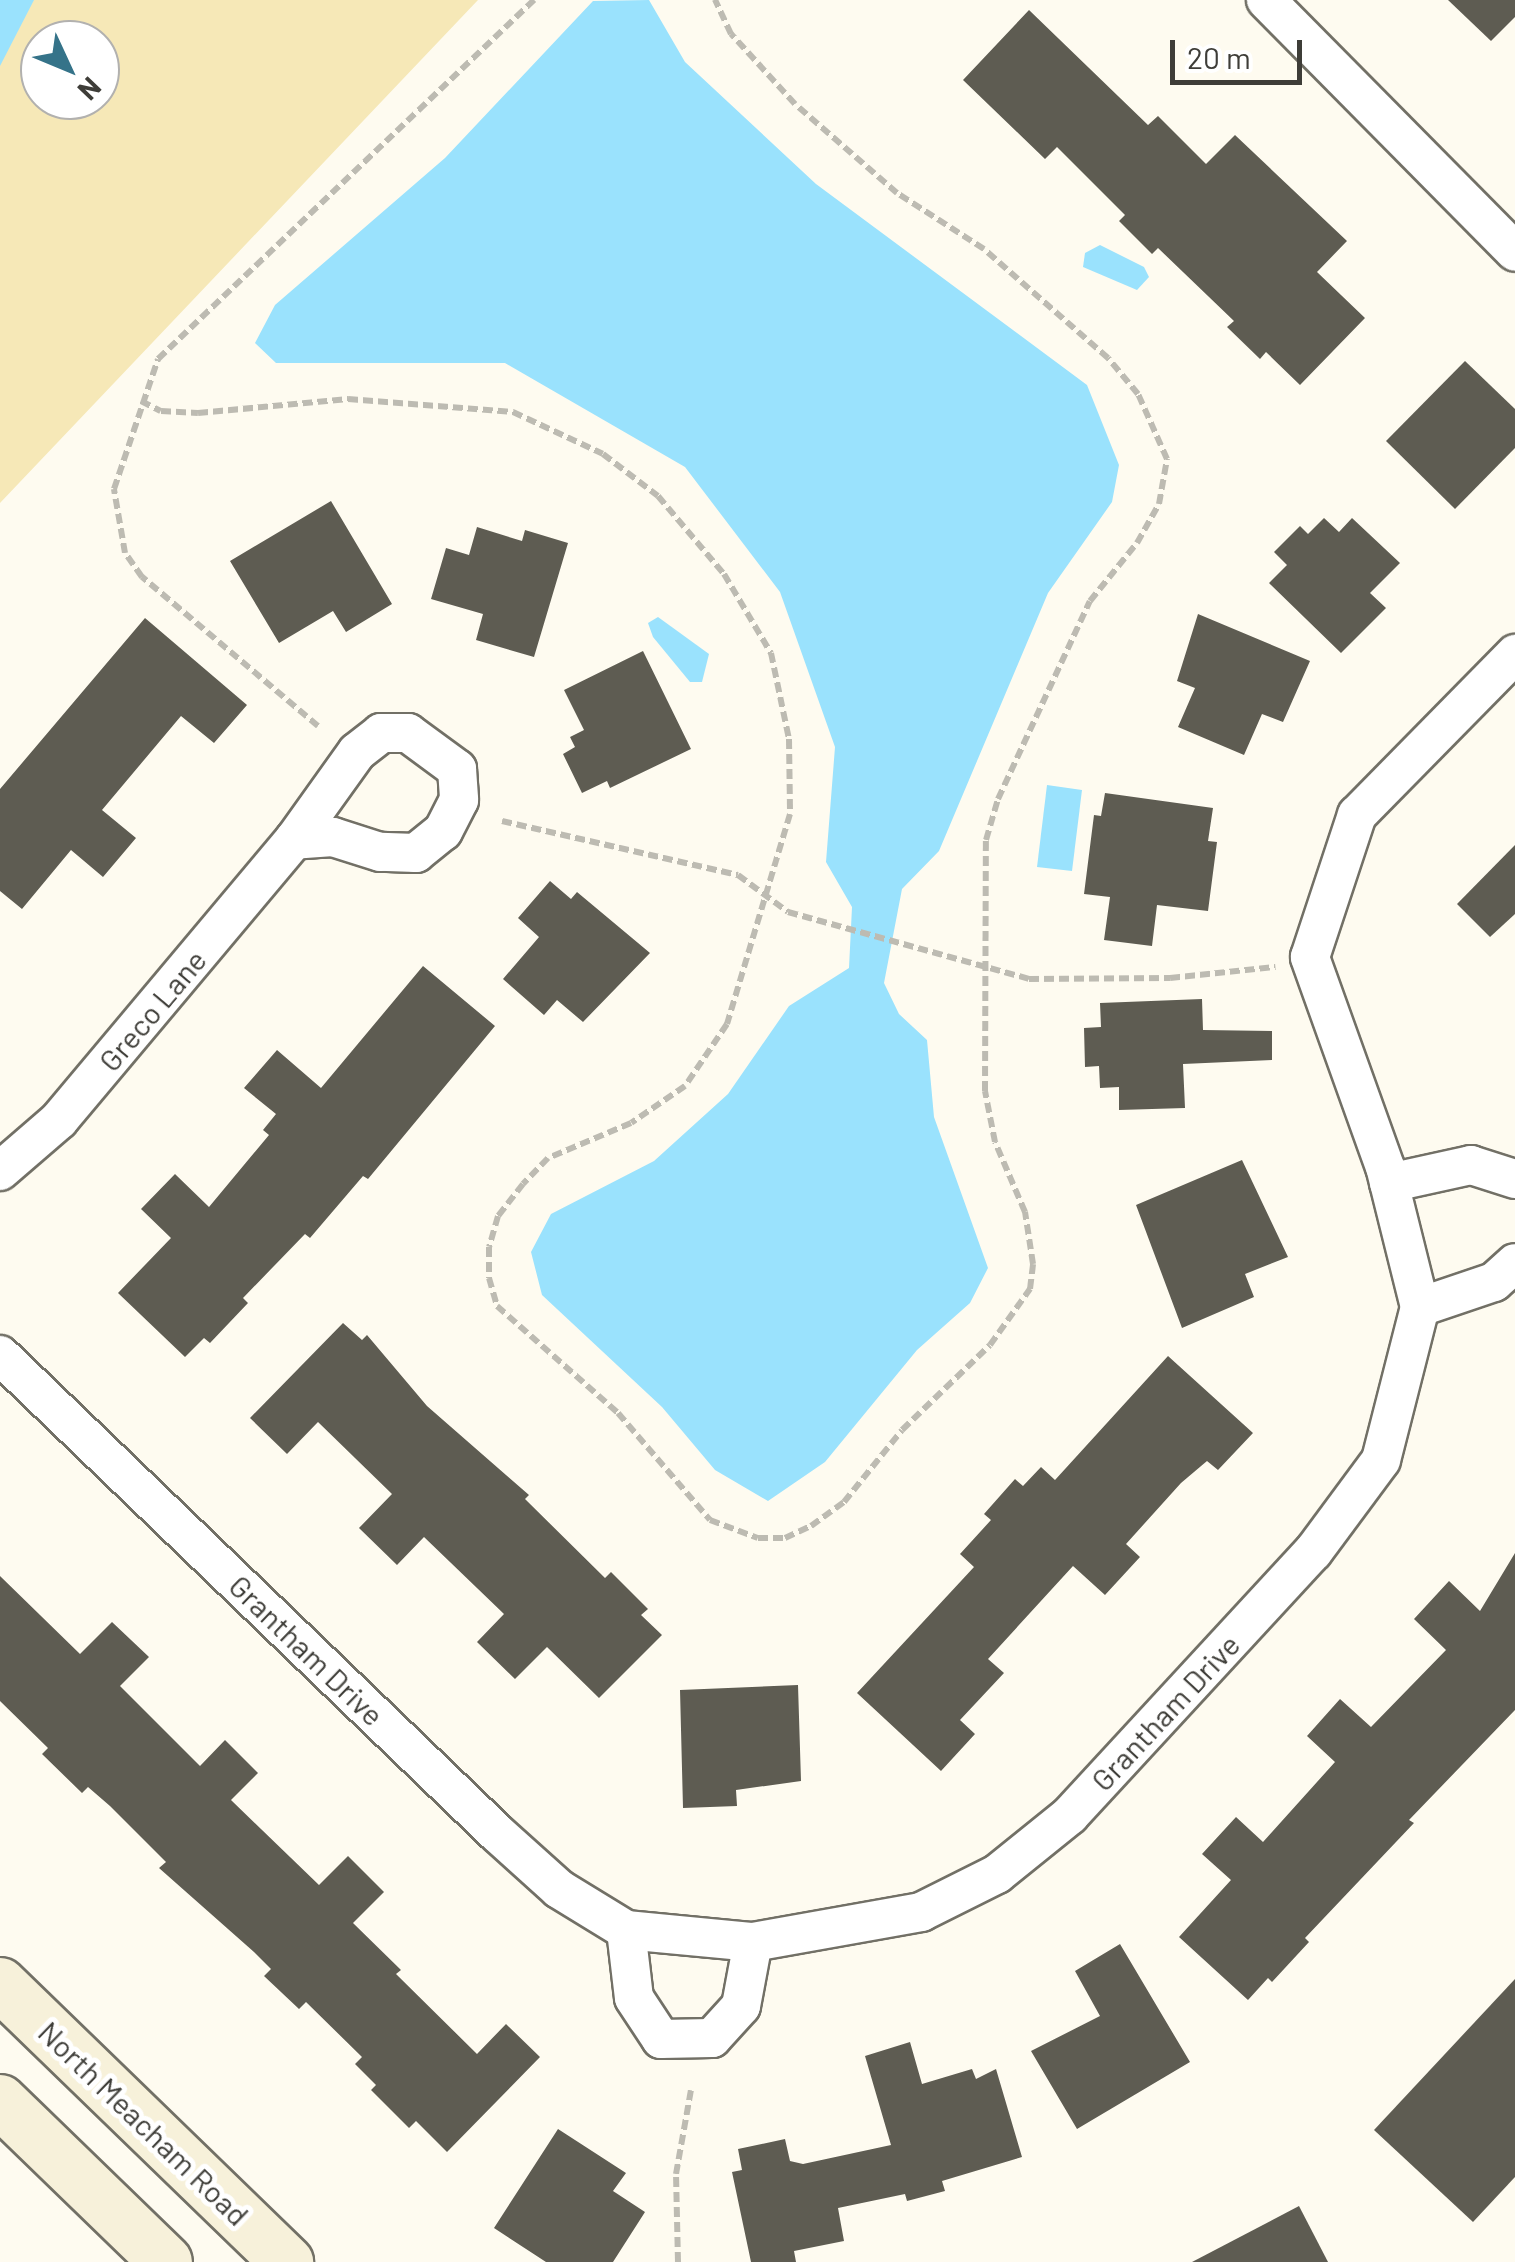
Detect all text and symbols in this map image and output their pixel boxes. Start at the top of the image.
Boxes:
north arrow [20,20,120,120]
scale bar [1175,20,1308,82]
text: 20 m [1187,39,1251,75]
text: N [71,71,109,108]
street label: Greco Lane [91,942,213,1078]
street label: Grantham Drive [222,1567,392,1733]
street label: Grantham Drive [1083,1626,1247,1798]
street label: North Meacham Road [32,2014,256,2232]

